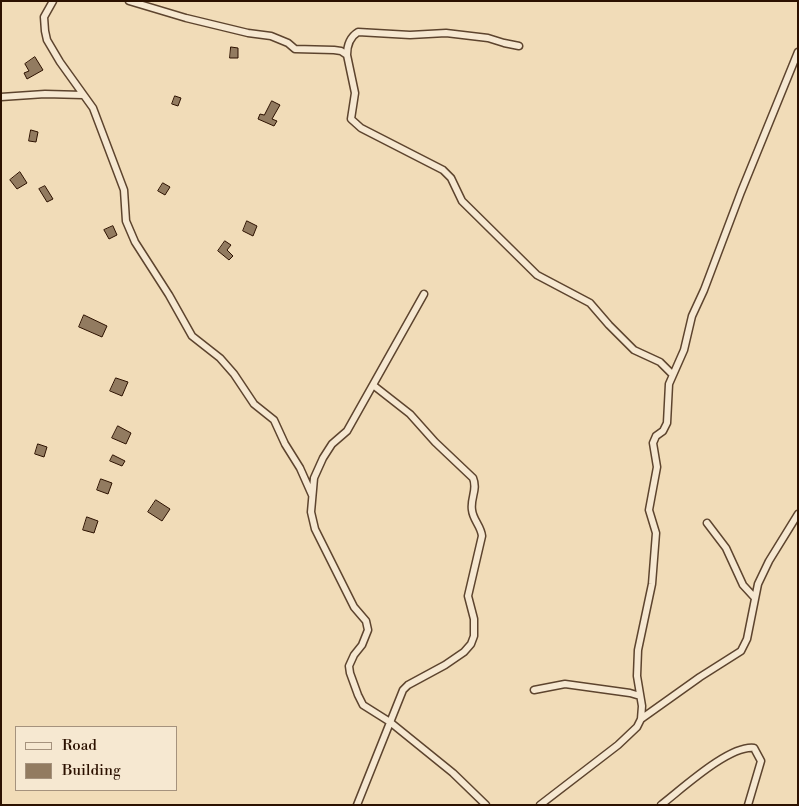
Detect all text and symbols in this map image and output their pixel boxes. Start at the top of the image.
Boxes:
legend [15,726,178,791]
text: Road [62,736,97,755]
text: Building [62,761,121,780]

